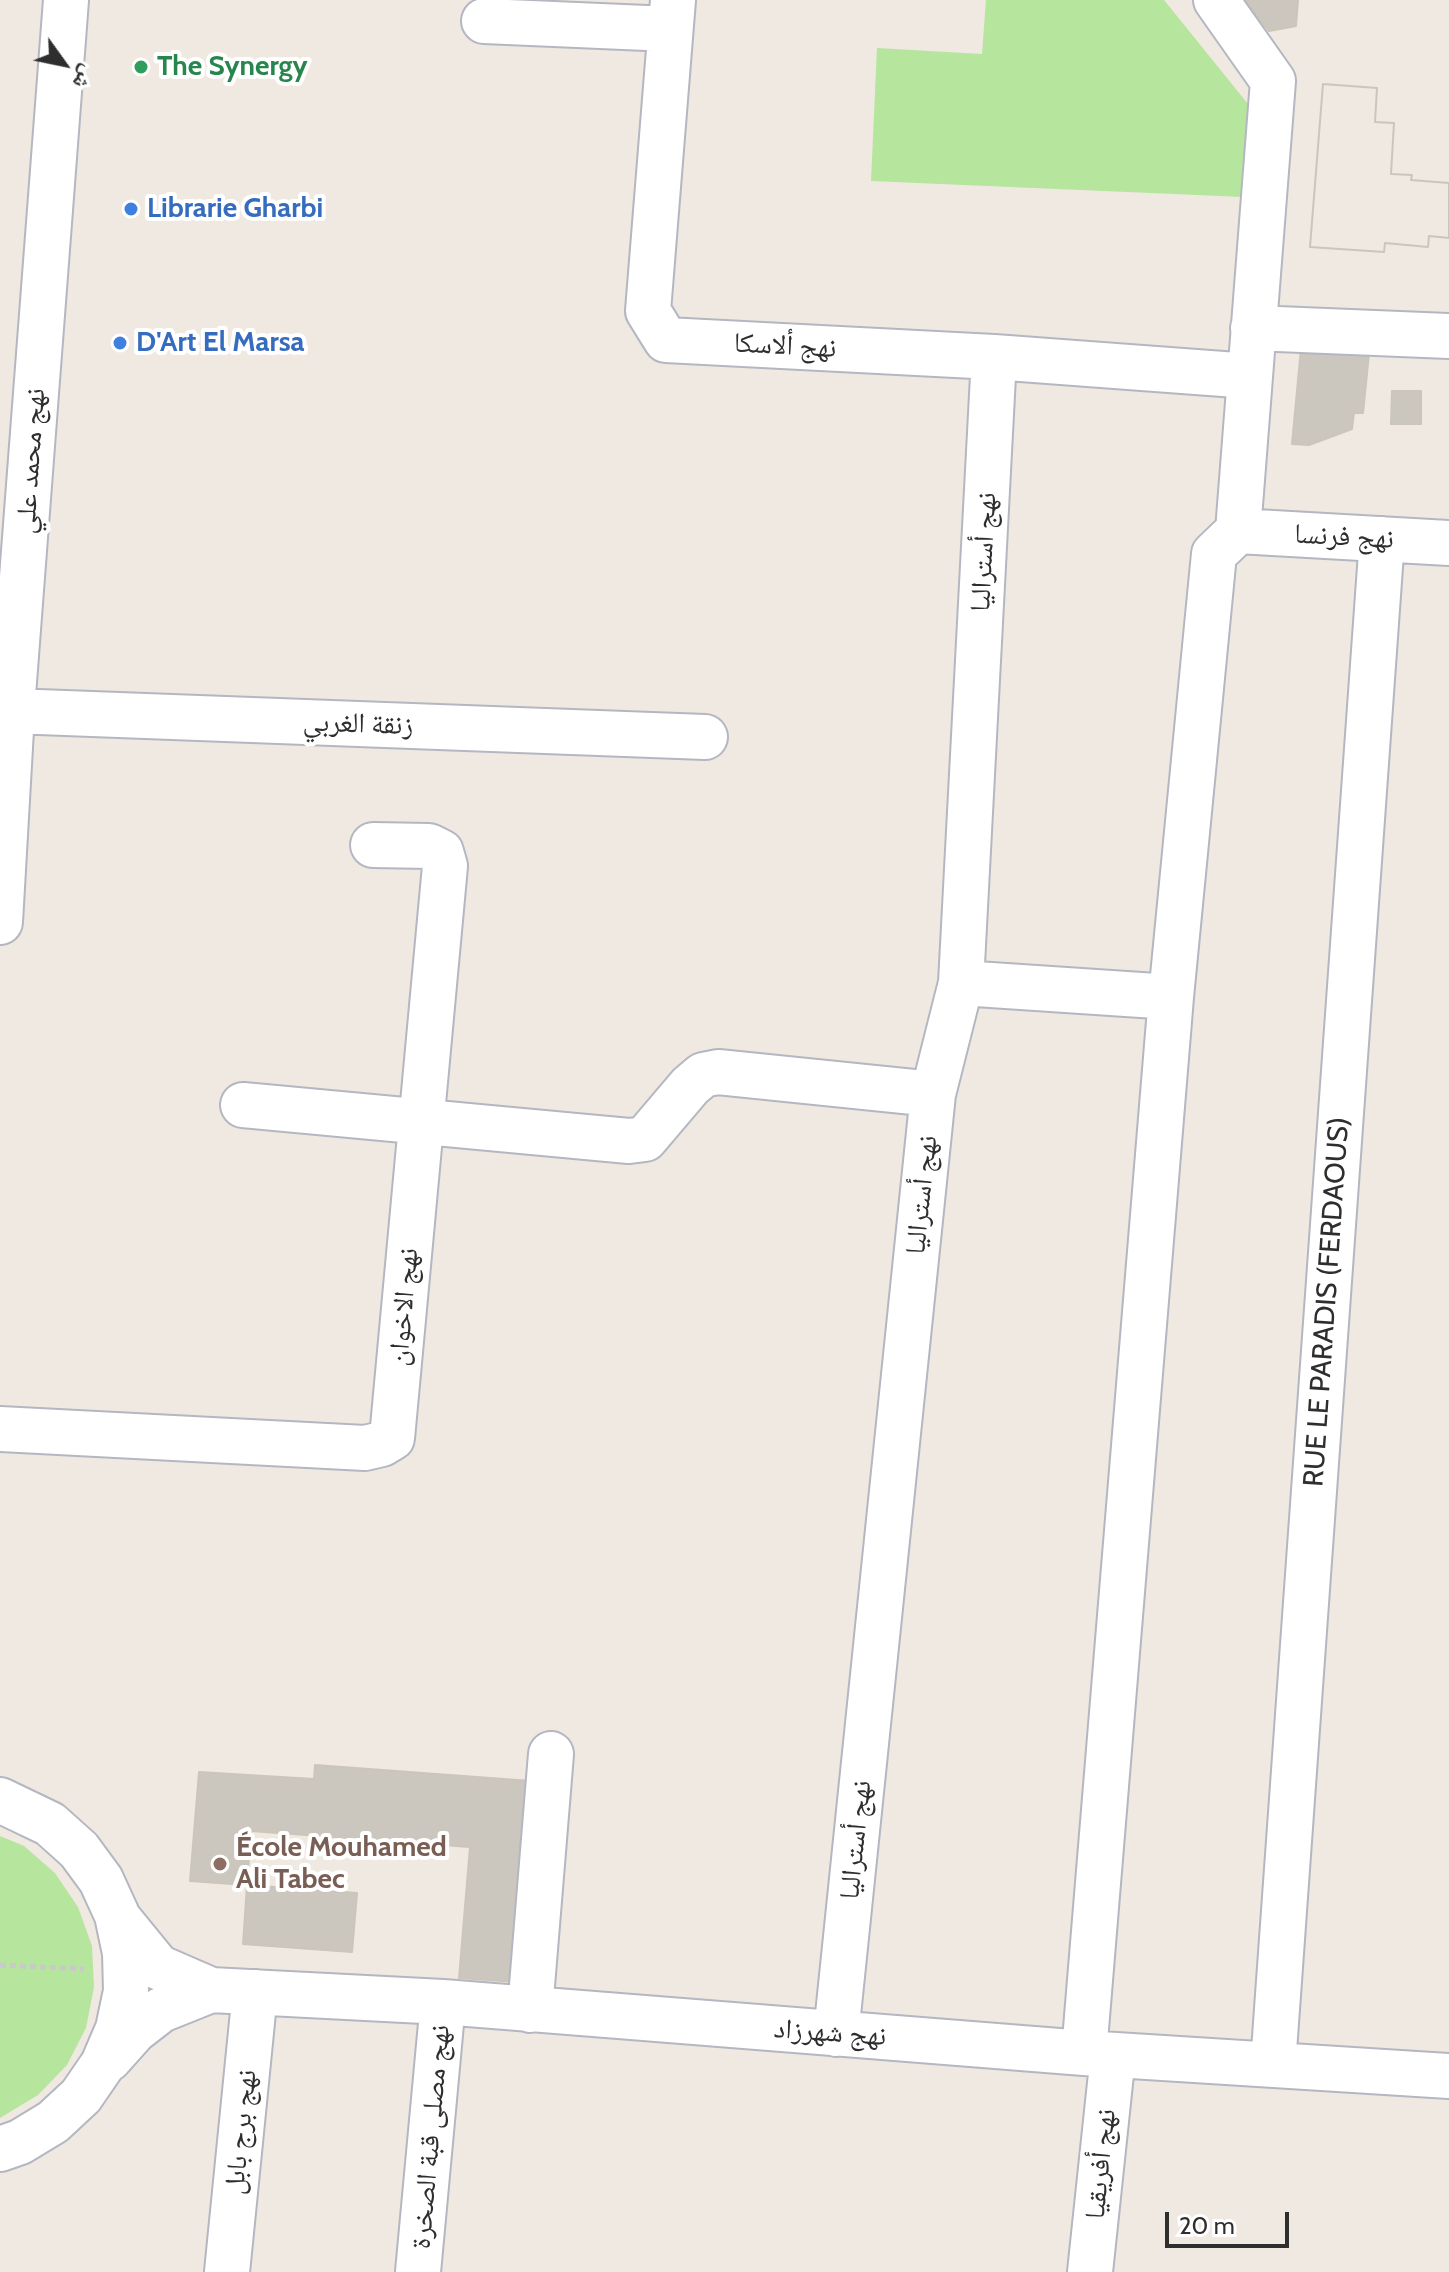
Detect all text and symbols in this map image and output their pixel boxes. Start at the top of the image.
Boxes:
north arrow [24,24,104,104]
place label: The Synergy [157,50,308,84]
marker: The Synergy [132,58,150,76]
text: ش [67,60,102,94]
place label: Librarie Gharbi [147,192,323,226]
marker: Librarie Gharbi [122,200,140,218]
place label: D'Art El Marsa [136,326,304,360]
street label: نهج ألاسكا [733,327,837,365]
marker: D'Art El Marsa [111,334,129,352]
street label: نهج محمد علي [9,387,53,535]
street label: نهج أستراليا [964,491,1004,613]
street label: نهج فرنسا [1293,518,1395,556]
street label: زنقة الغربي [302,705,414,743]
street label: RUE LE PARADIS (FERDAOUS) [1297,1116,1357,1488]
street label: نهج أستراليا [899,1134,945,1256]
street label: نهج الاخوان [382,1247,426,1367]
street label: نهج أستراليا [833,1779,879,1901]
place label: École Mouhamed Ali Tabec [236,1831,447,1897]
marker: École Mouhamed Ali Tabec [211,1855,229,1873]
street label: نهج شهرزاد [773,2012,887,2054]
street label: نهج مصلى قبة الصخرة [404,2024,458,2250]
street label: نهج برج بابل [218,2068,264,2196]
street label: نهج أفريقيا [1079,2107,1123,2221]
scale bar [1169,2196,1293,2246]
text: 20 m [1179,2211,1235,2240]

